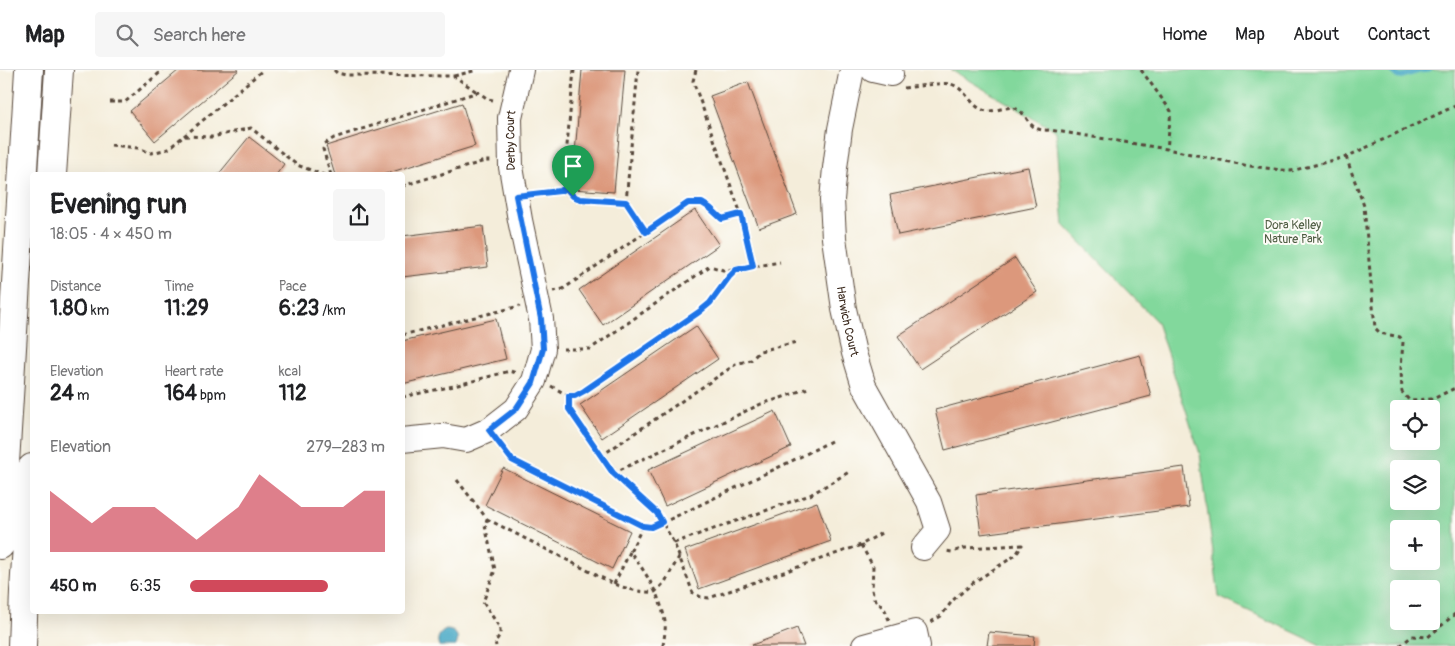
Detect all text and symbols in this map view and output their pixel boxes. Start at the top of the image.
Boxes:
search box [95,12,445,57]
text: Map [25,20,65,49]
icon: search [113,21,141,49]
text: Search here [153,23,246,47]
text: Home [1162,23,1207,46]
text: Map [1235,23,1265,46]
text: About [1293,23,1339,46]
text: Contact [1367,23,1430,46]
street label: Derby Court [503,109,520,171]
pin [552,145,594,196]
icon: arrive [559,152,587,180]
text: Evening run [50,187,187,222]
button: share [333,189,385,241]
park label: Dora Kelley Nature Park [1264,218,1322,247]
text: 18:05 · 4 × 450 m [50,224,172,244]
text: Distance [50,278,101,295]
text: Time [164,278,194,295]
text: Pace [279,278,306,295]
street label: Harwich Court [833,285,862,358]
text: 1.80 [50,295,88,322]
text: 11:29 [164,295,209,322]
text: 6:23 [279,295,319,322]
text: km [88,302,109,319]
text: /km [319,302,346,319]
text: Elevation [50,363,103,380]
text: Heart rate [164,363,223,380]
text: kcal [279,363,301,380]
text: 24 [50,380,74,407]
text: 164 [164,380,197,407]
text: 112 [279,380,307,407]
text: m [74,387,89,404]
text: bpm [197,387,226,404]
map controls [1390,400,1440,630]
button: locate [1390,400,1440,450]
text: Elevation [50,437,111,457]
text: 279–283 m [306,437,385,457]
button: layers [1390,460,1440,510]
button: + [1390,520,1440,570]
text: 450 m [50,576,97,596]
text: 6:35 [130,576,161,596]
button: − [1390,580,1440,630]

